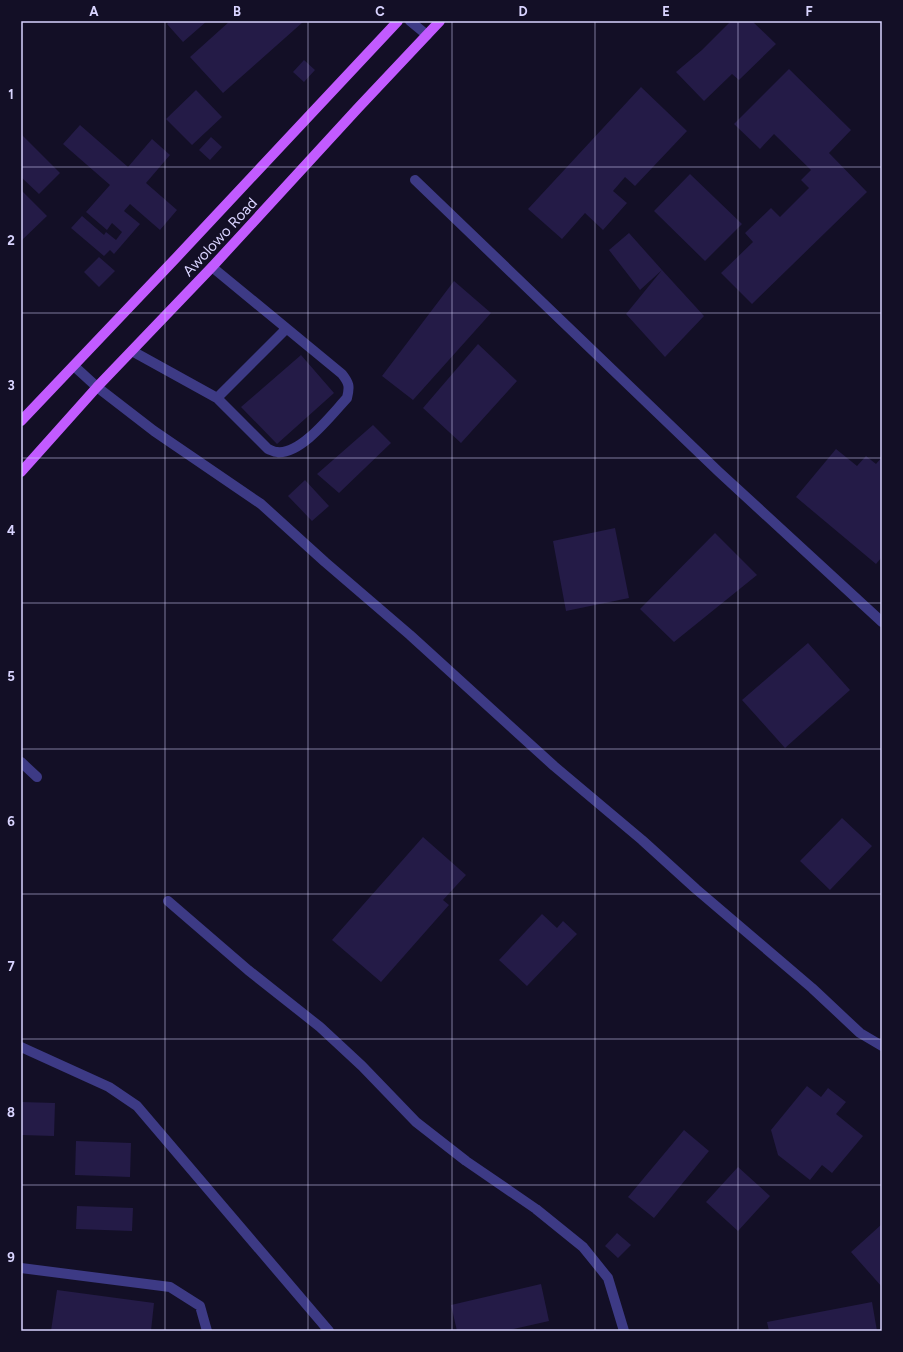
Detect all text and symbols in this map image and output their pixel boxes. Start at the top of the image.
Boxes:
text: A [89,4,99,19]
text: B [233,4,241,19]
text: C [375,4,385,19]
text: D [518,4,528,19]
text: E [662,4,670,19]
text: F [805,4,813,19]
text: 1 [8,87,14,102]
street label: Awolowo Road [179,194,261,280]
text: 2 [7,233,15,248]
text: 3 [7,378,15,393]
text: 4 [7,523,15,538]
text: 5 [7,669,15,684]
text: 6 [7,814,15,829]
text: 7 [7,959,15,974]
text: 8 [7,1105,15,1120]
text: 9 [7,1250,15,1265]

